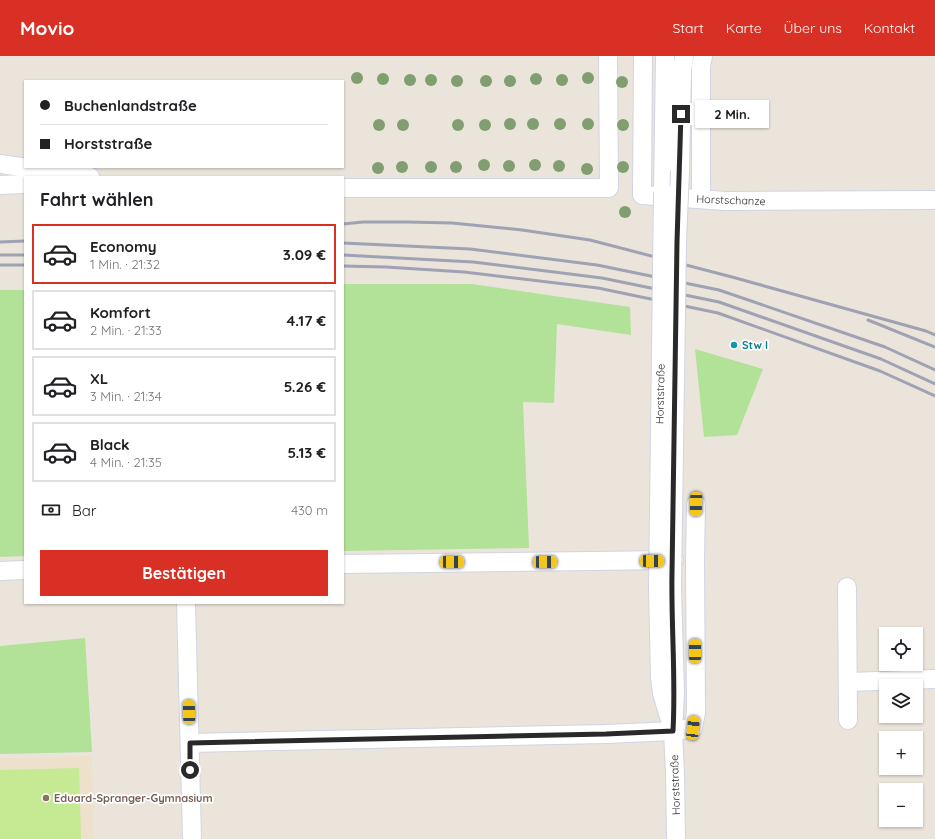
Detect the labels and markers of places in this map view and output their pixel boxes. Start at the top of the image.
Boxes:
place label: Stw I [742,338,768,352]
marker: Stw I [729,340,739,350]
place label: Eduard-Spranger-Gymnasium [54,791,213,805]
marker: Eduard-Spranger-Gymnasium [41,793,51,803]

